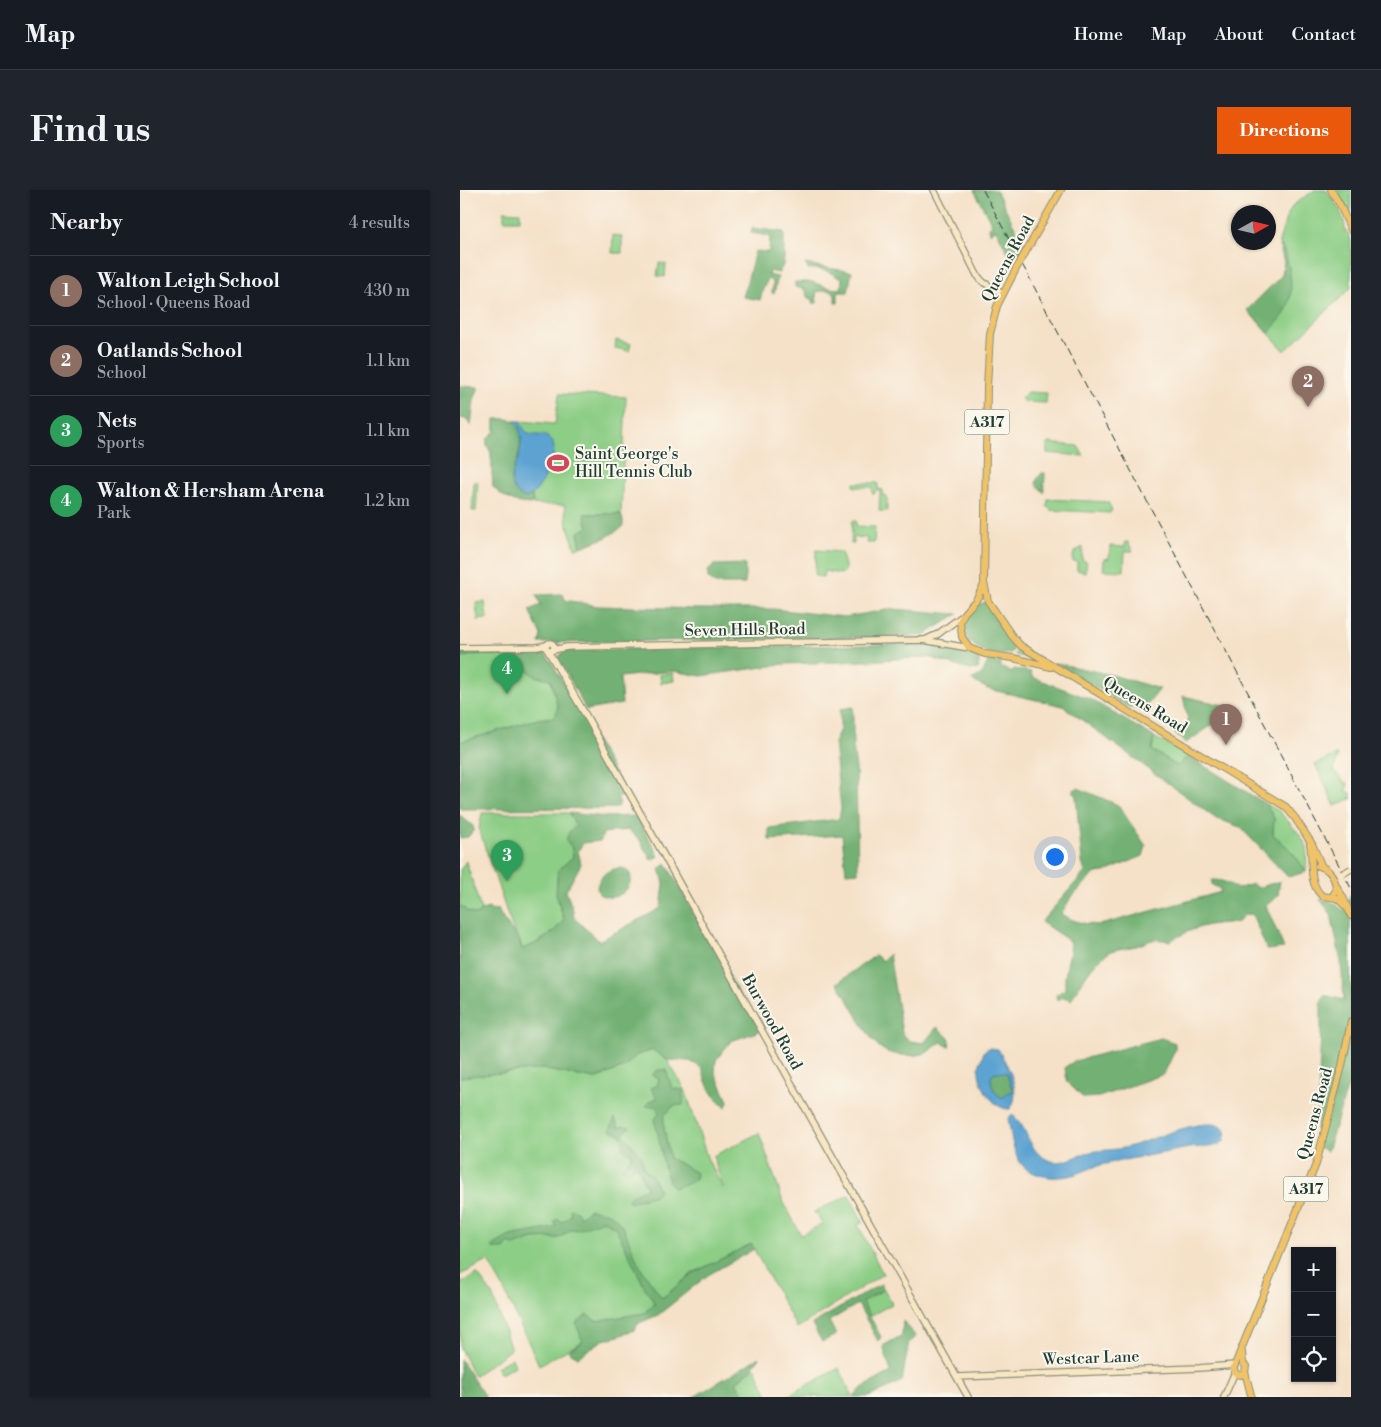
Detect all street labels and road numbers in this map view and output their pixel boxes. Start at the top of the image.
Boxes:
street label: Queens Road [977,212,1039,306]
road number: A317 [964,410,1010,434]
street label: Seven Hills Road [684,619,806,641]
street label: Queens Road [1099,672,1191,738]
street label: Burwood Road [737,970,807,1073]
street label: Queens Road [1293,1066,1337,1162]
road number: A317 [1284,1176,1328,1202]
street label: Westcar Lane [1041,1346,1140,1370]

